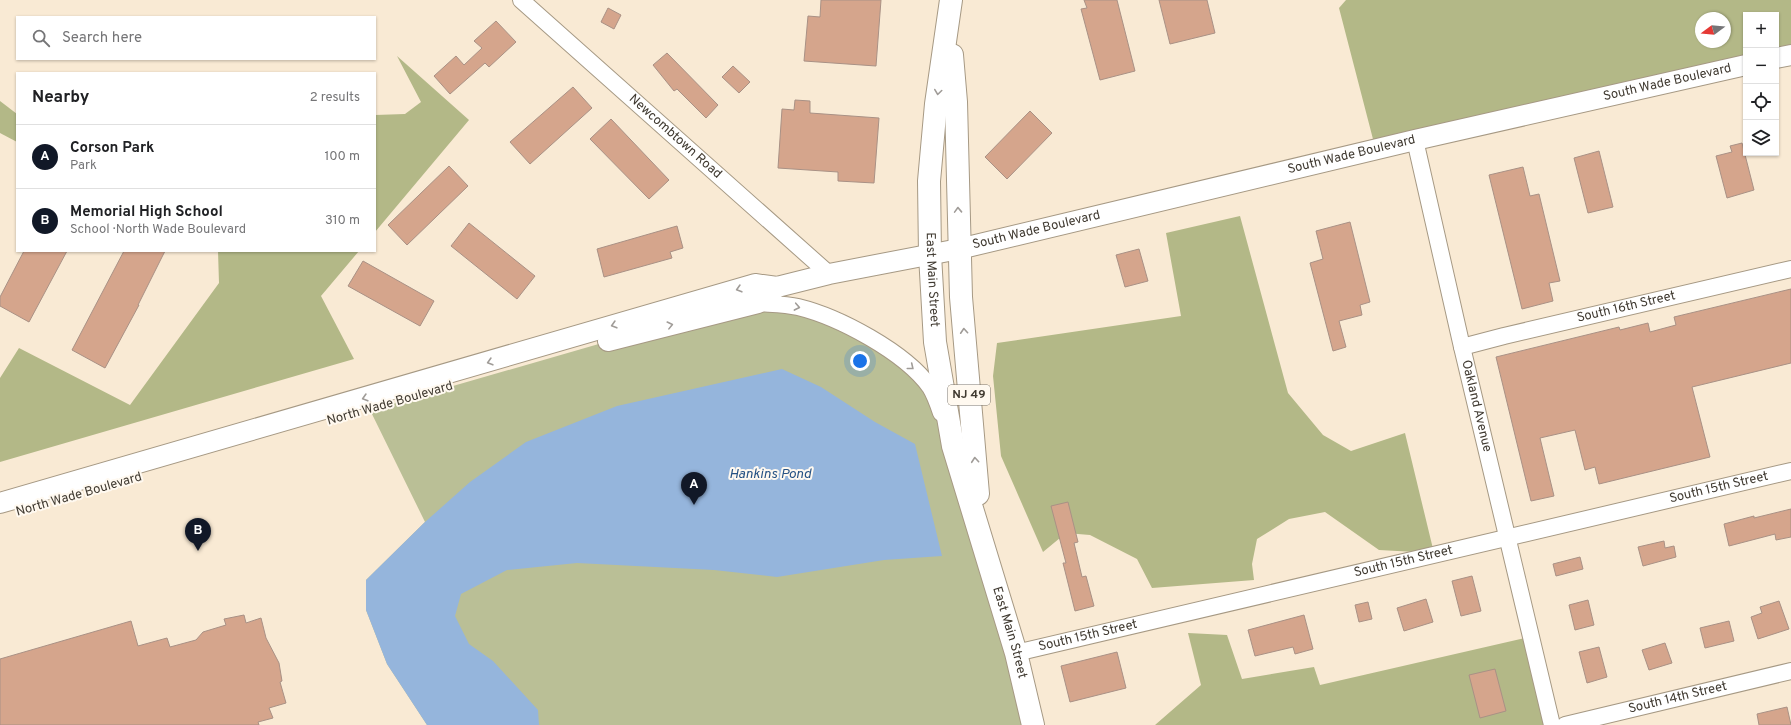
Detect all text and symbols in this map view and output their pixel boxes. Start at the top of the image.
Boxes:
north arrow [1695,12,1731,48]
map controls [1743,12,1779,156]
button: + [1743,12,1779,48]
search box [16,16,376,60]
icon: search [30,27,52,49]
text: Search here [62,29,142,48]
button: − [1743,48,1779,84]
street label: South Wade Boulevard [1602,61,1733,105]
button: locate [1743,84,1779,120]
text: Nearby [32,87,89,109]
one-way arrow [934,89,943,96]
text: 2 results [310,90,360,106]
street label: Newcombtown Road [625,91,725,182]
button: layers [1743,120,1779,156]
street label: South Wade Boulevard [1286,132,1417,178]
text: Corson Park [70,139,154,158]
text: A [40,149,50,165]
text: 100 m [324,149,360,165]
text: Park [70,158,97,174]
text: Memorial High School [70,203,223,222]
one-way arrow [954,207,962,213]
street label: South Wade Boulevard [971,207,1102,253]
text: B [41,213,49,229]
text: 310 m [325,213,360,229]
text: School · North Wade Boulevard [70,222,246,238]
street label: East Main Street [922,232,942,328]
one-way arrow [736,284,743,293]
street label: South 16th Street [1575,288,1677,327]
one-way arrow [794,302,800,311]
one-way arrow [611,320,618,329]
one-way arrow [667,322,673,330]
one-way arrow [959,328,968,334]
your location [850,351,870,371]
one-way arrow [486,357,493,366]
street label: Oakland Avenue [1457,358,1495,454]
one-way arrow [907,362,914,369]
street label: North Wade Boulevard [325,378,455,430]
road number: NJ 49 [948,385,990,405]
one-way arrow [361,393,368,402]
one-way arrow [971,457,980,464]
water label: Hankins Pond [729,466,812,483]
street label: North Wade Boulevard [14,469,144,521]
street label: South 15th Street [1668,469,1770,507]
pin: A [681,472,707,505]
pin: B [185,518,211,551]
street label: South 15th Street [1352,543,1455,581]
street label: East Main Street [988,585,1030,680]
street label: South 15th Street [1037,617,1139,655]
street label: South 14th Street [1627,679,1729,718]

